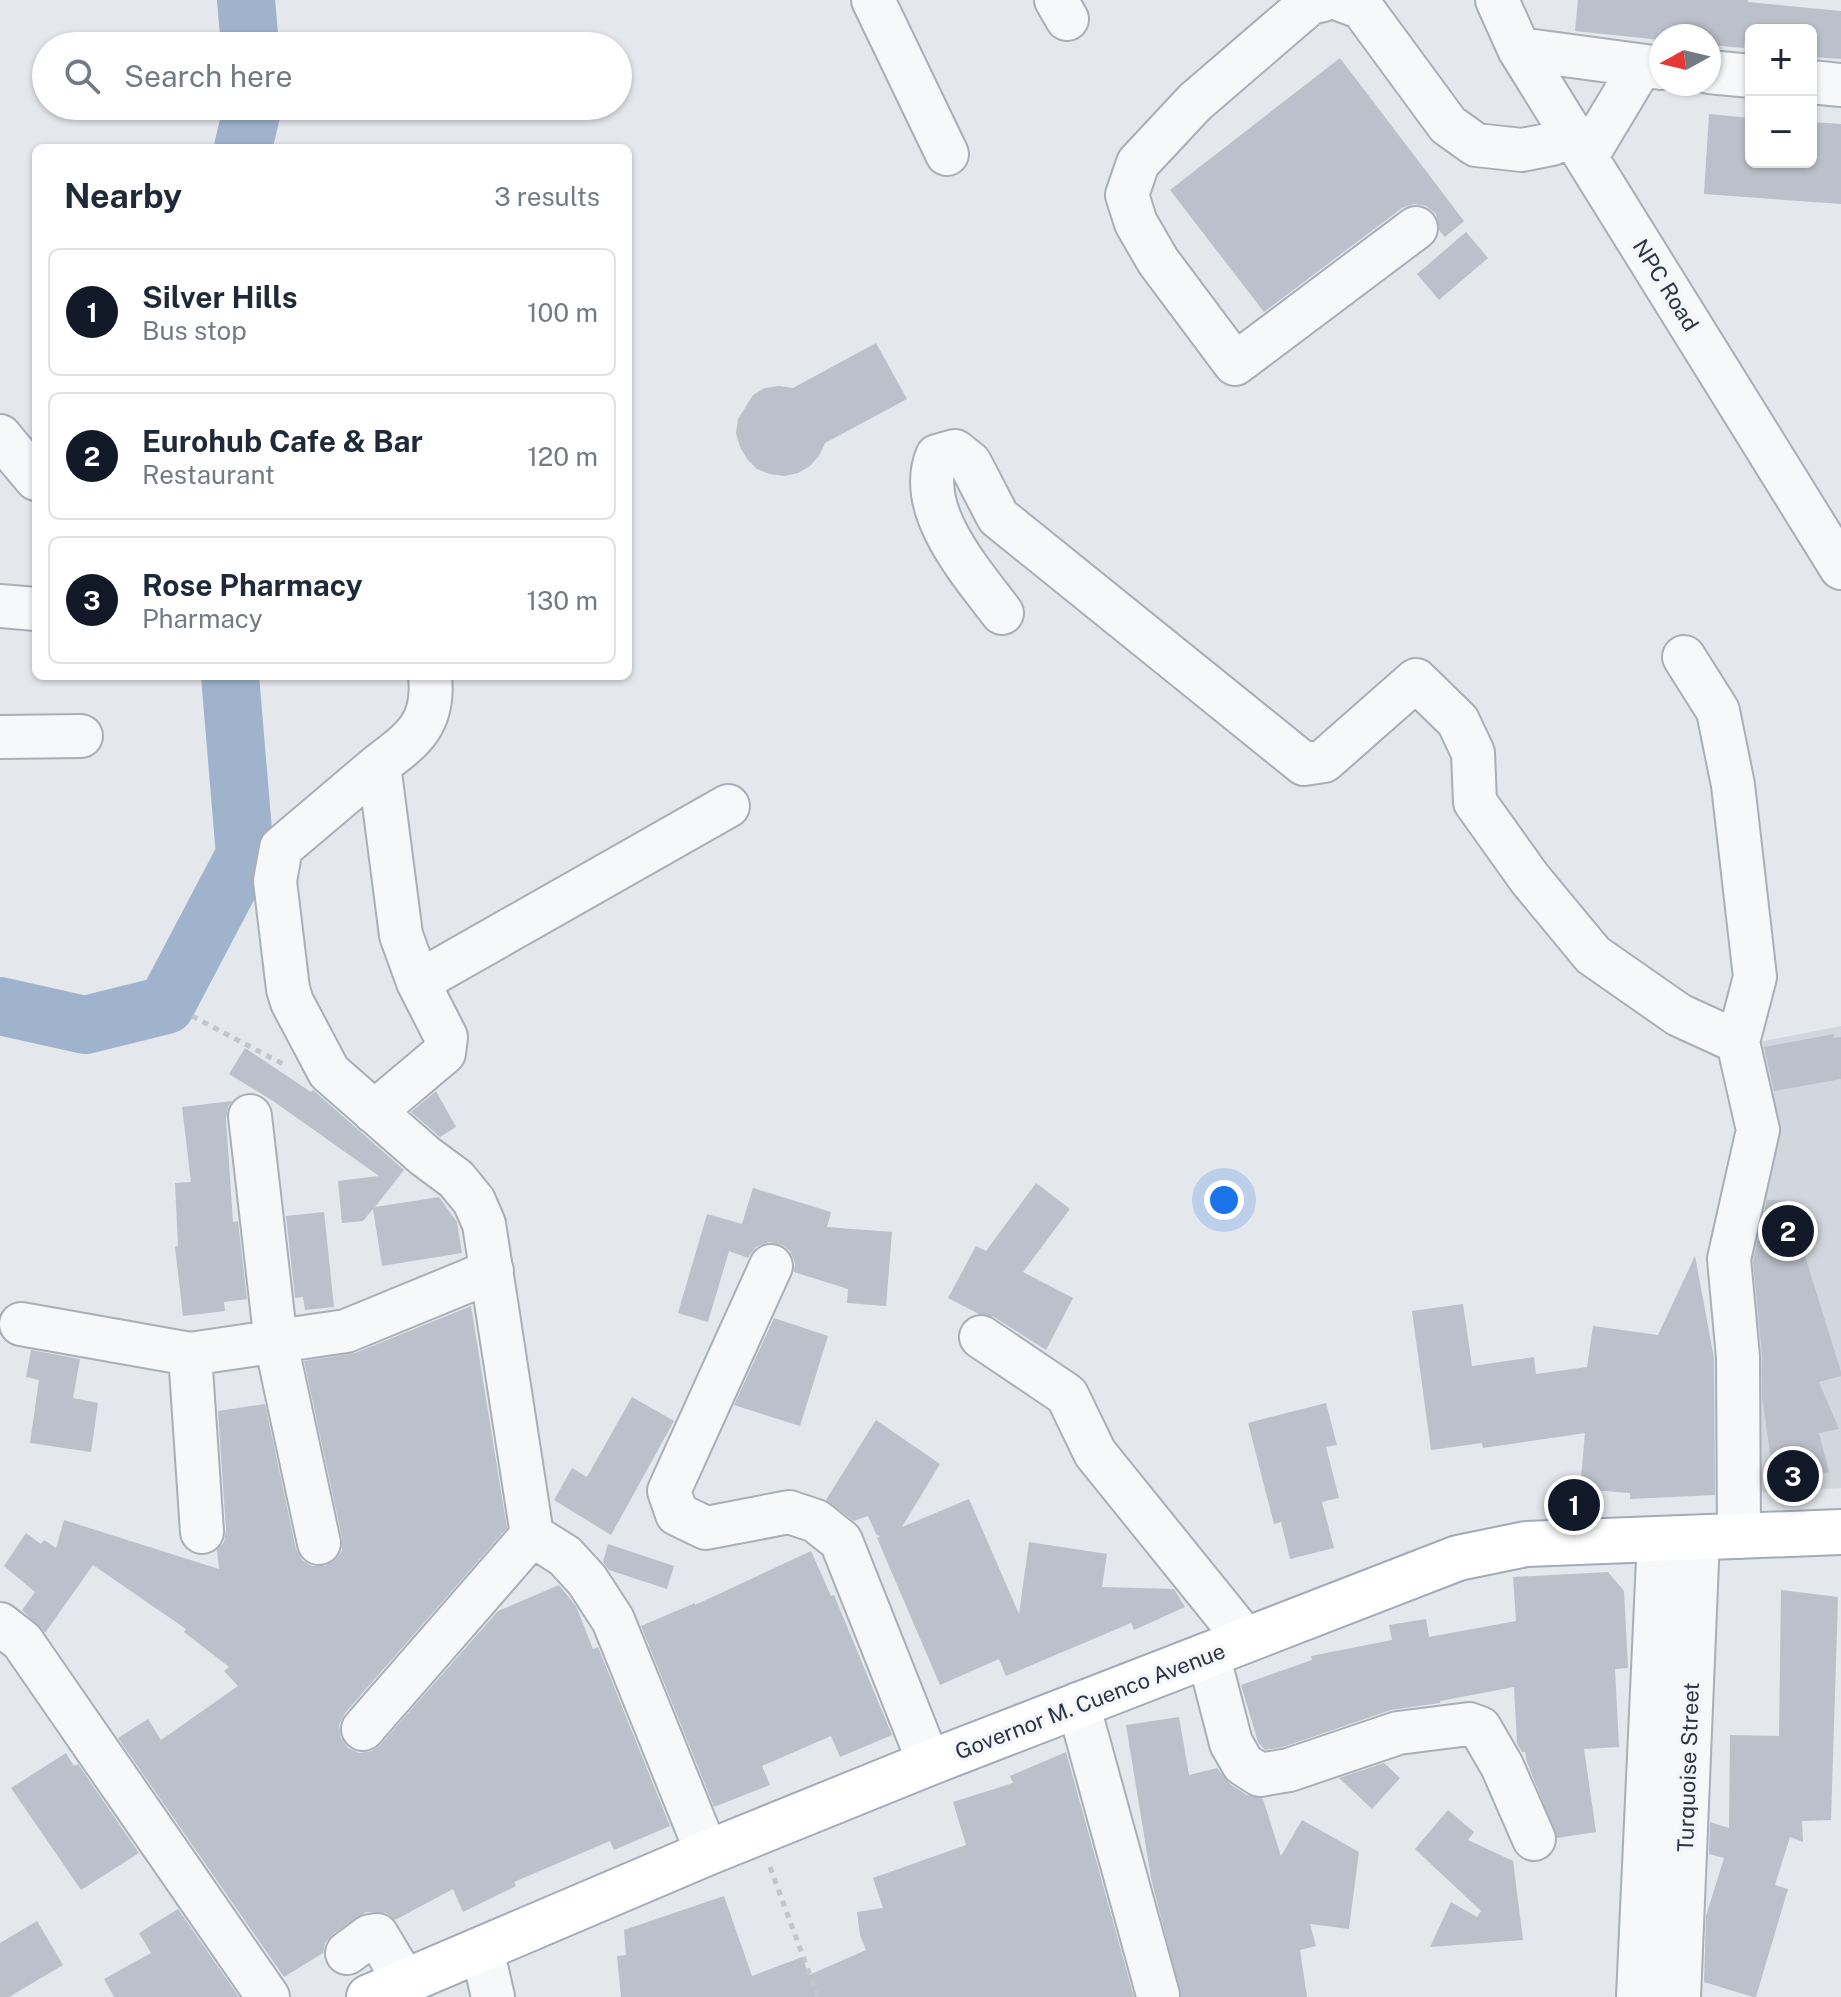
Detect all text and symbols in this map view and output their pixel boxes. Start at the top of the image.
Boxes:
north arrow [1649,24,1721,96]
map controls [1745,24,1817,168]
button: + [1745,24,1817,96]
search box [32,32,632,120]
icon: search [60,54,104,98]
text: Search here [124,58,292,94]
button: − [1745,96,1817,168]
text: Nearby [64,176,182,216]
text: 3 results [494,181,600,212]
street label: NPC Road [1628,234,1704,336]
text: Silver Hills [142,279,298,315]
text: 1 [86,297,98,328]
text: 100 m [527,297,598,328]
text: Bus stop [142,315,247,346]
text: Eurohub Cafe & Bar [142,423,423,459]
text: 2 [84,441,100,472]
text: 120 m [527,441,598,472]
text: Restaurant [142,459,275,490]
text: Rose Pharmacy [142,567,363,603]
text: 3 [83,585,101,616]
text: 130 m [526,585,598,616]
text: Pharmacy [142,603,263,634]
your location [1204,1180,1244,1220]
pin: 2 [1762,1201,1814,1261]
pin: 3 [1767,1446,1819,1506]
pin: 1 [1548,1475,1600,1535]
street label: Governor M. Cuenco Avenue [951,1637,1229,1765]
street label: Turquoise Street [1672,1682,1704,1852]

